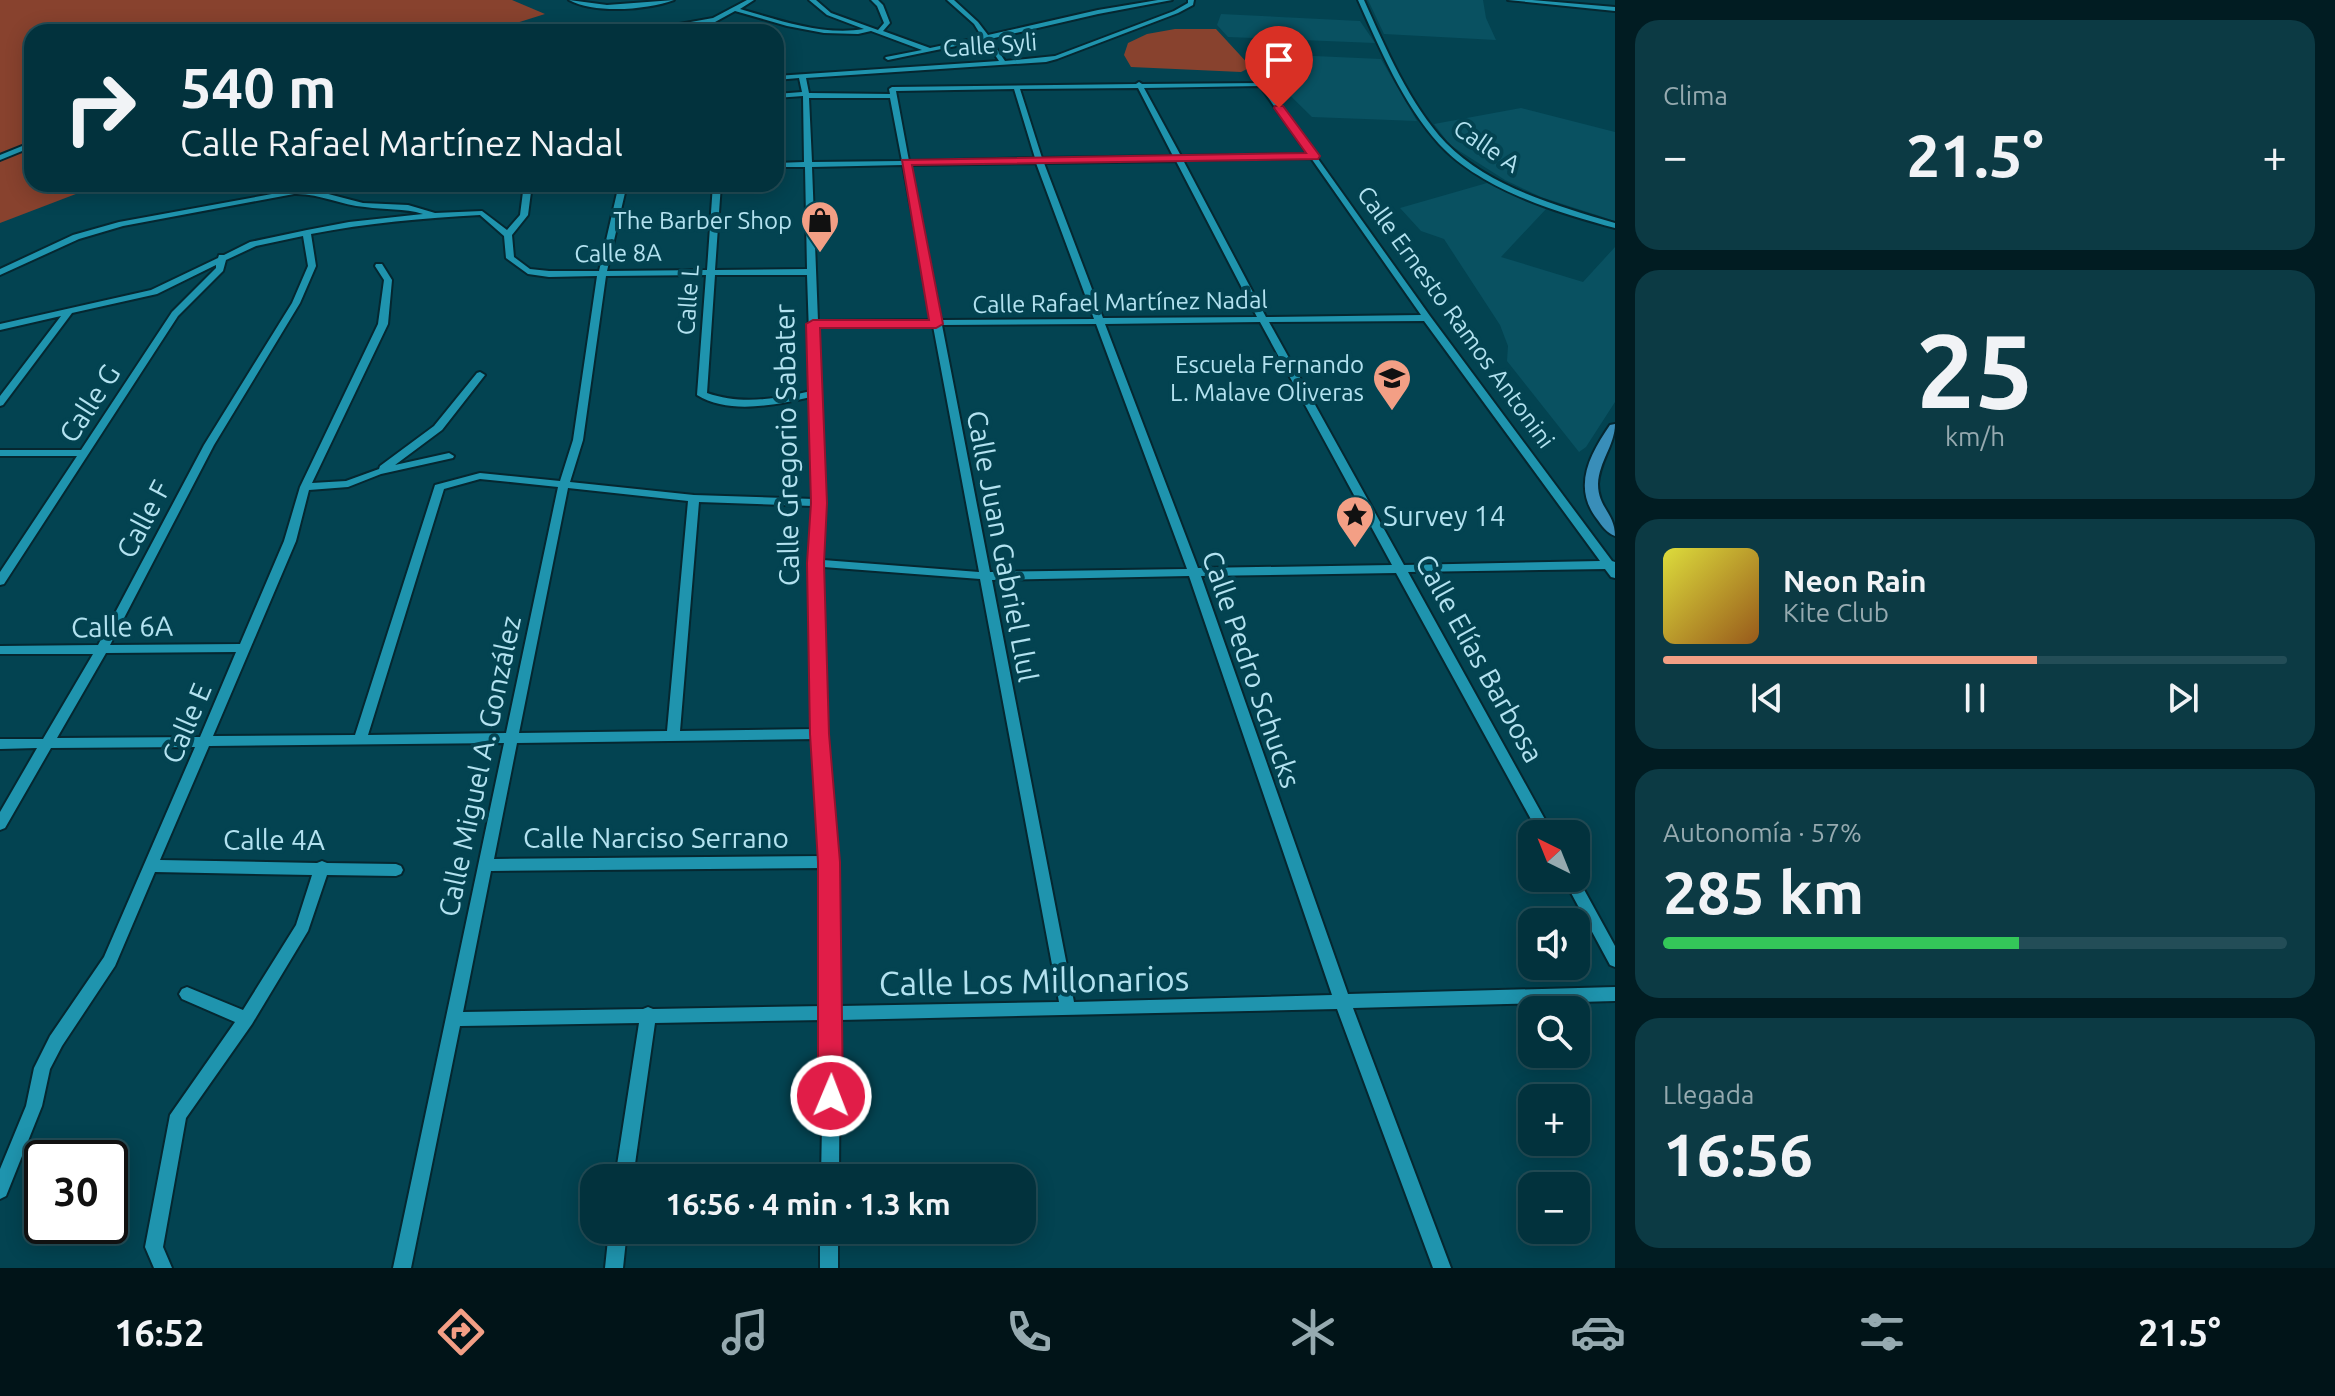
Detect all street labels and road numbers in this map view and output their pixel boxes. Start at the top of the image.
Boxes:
street label: Calle Syli [942,28,1038,62]
street label: Calle A [1449,114,1526,178]
street label: Calle Ernesto Ramos Antonini [1352,181,1560,453]
street label: Calle 8A [574,239,662,267]
street label: Calle L [672,264,704,336]
street label: Calle Rafael Martínez Nadal [972,286,1268,318]
street label: Calle Gregorio Sabater [768,303,804,586]
street label: Calle G [52,358,126,448]
street label: Calle Juan Gabriel Llul [961,408,1045,684]
street label: Calle F [110,475,176,563]
street label: Calle Pedro Schucks [1197,546,1307,792]
street label: Calle Elías Barbosa [1410,549,1550,767]
street label: Calle 6A [71,610,173,642]
street label: Calle Miguel A. González [432,613,526,919]
street label: Calle E [155,678,217,768]
street label: Calle Narciso Serrano [523,822,789,853]
street label: Calle 4A [223,824,325,855]
street label: Calle Los Millonarios [878,958,1190,1002]

